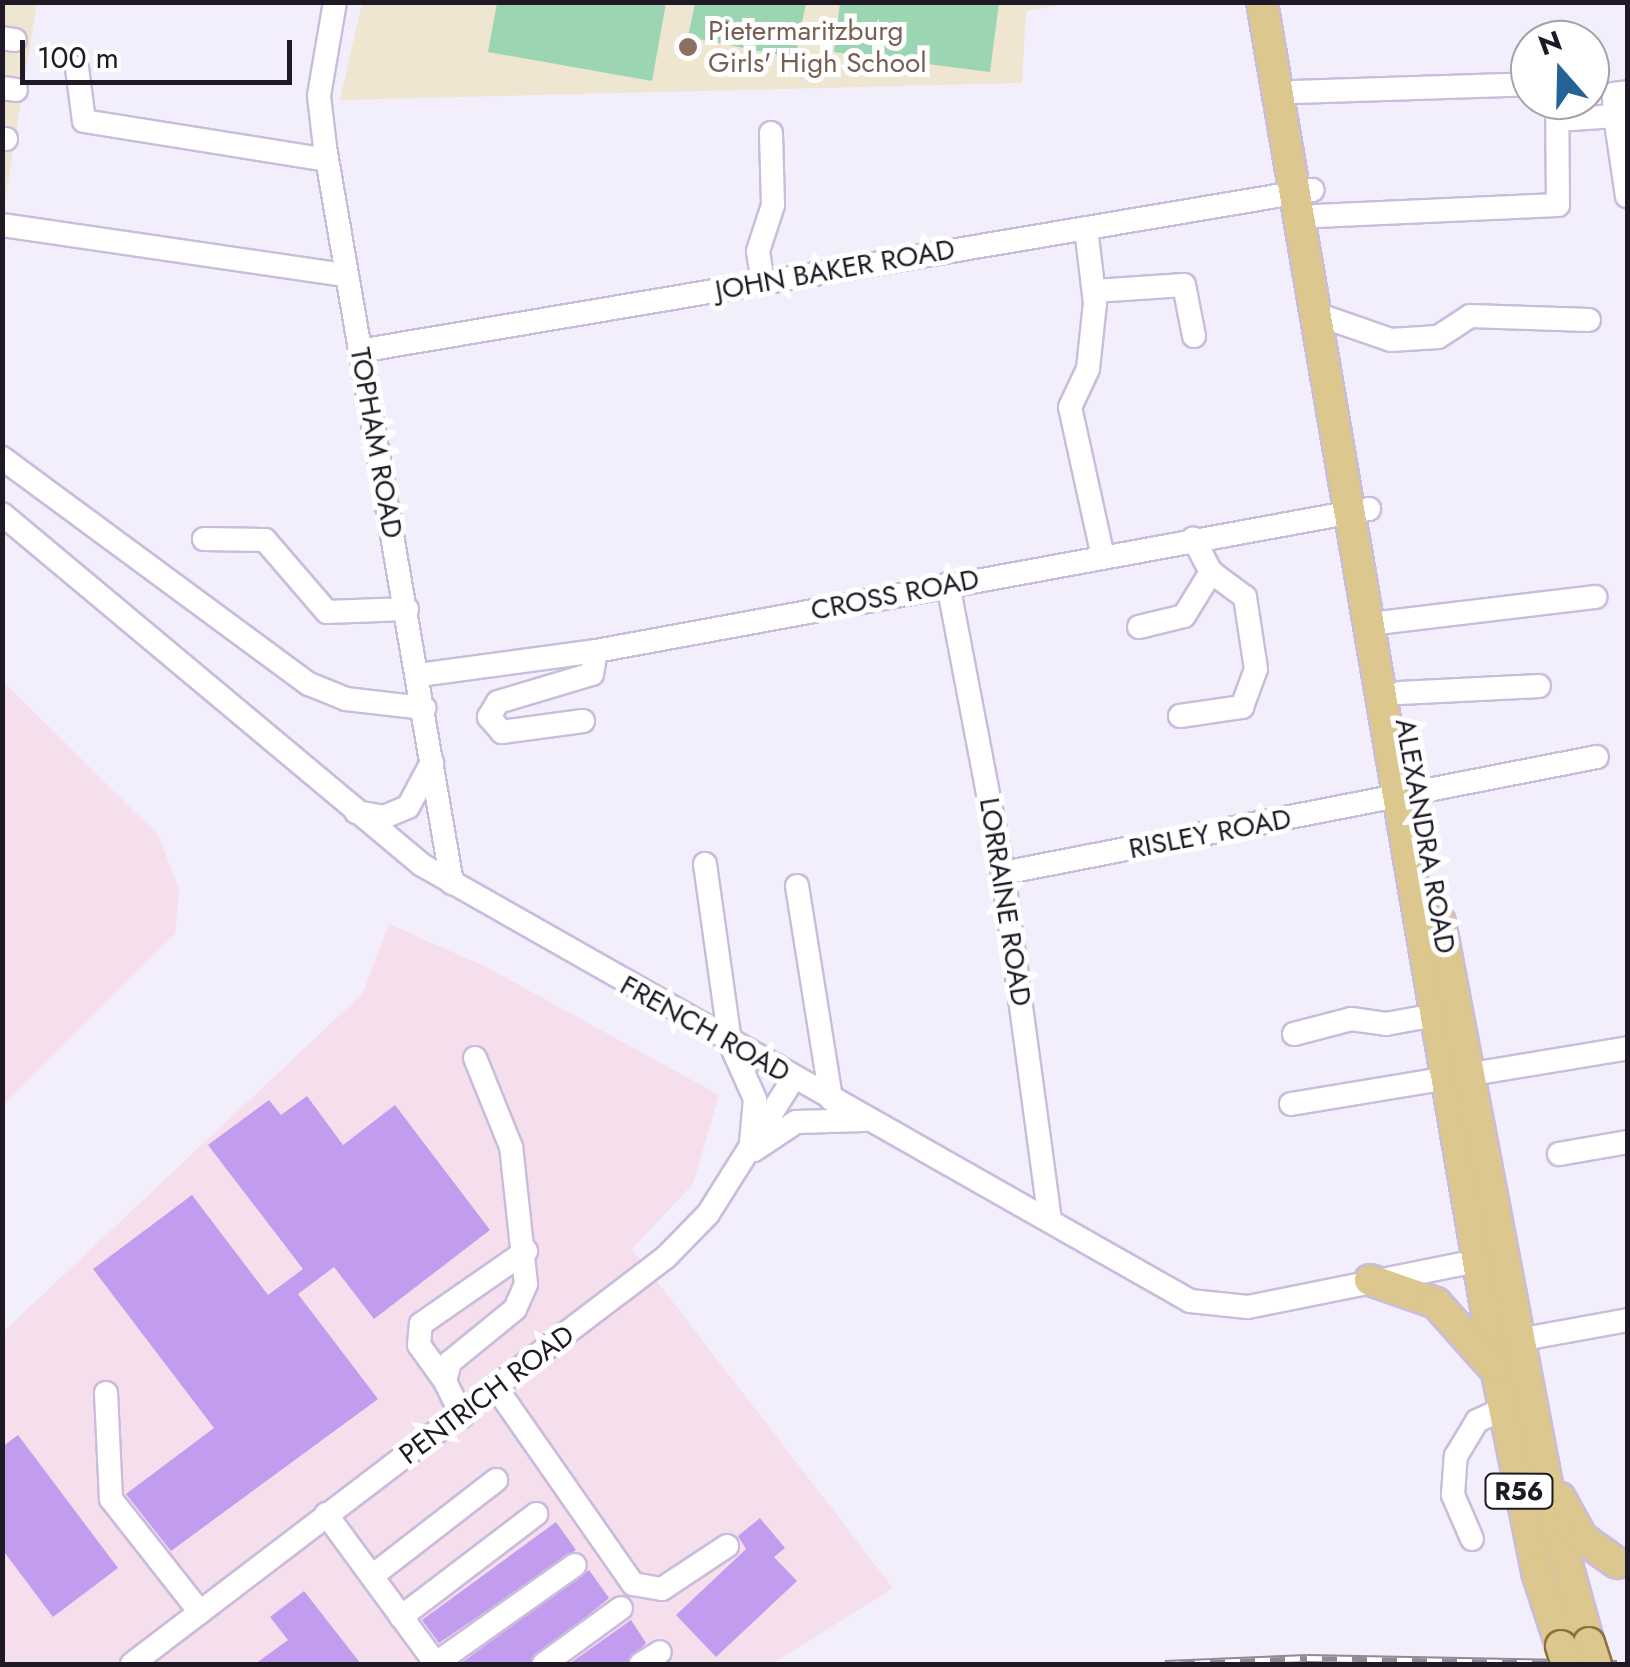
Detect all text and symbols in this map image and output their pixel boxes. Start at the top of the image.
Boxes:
place label: Pietermaritzburg Girls' High School [708,14,927,80]
scale bar [25,20,298,82]
north arrow [1510,20,1610,120]
text: N [1533,20,1568,66]
text: 100 m [37,36,119,79]
marker: Pietermaritzburg Girls' High School [677,36,699,58]
street label: JOHN BAKER ROAD [713,232,957,308]
street label: TOPHAM ROAD [343,345,409,541]
street label: CROSS ROAD [808,562,982,628]
street label: ALEXANDRA ROAD [1388,716,1462,956]
street label: LORRAINE ROAD [972,795,1038,1009]
street label: RISLEY ROAD [1126,802,1294,866]
street label: FRENCH ROAD [614,969,796,1089]
street label: PENTRICH ROAD [393,1318,581,1472]
road number: R56 [1484,1471,1554,1511]

